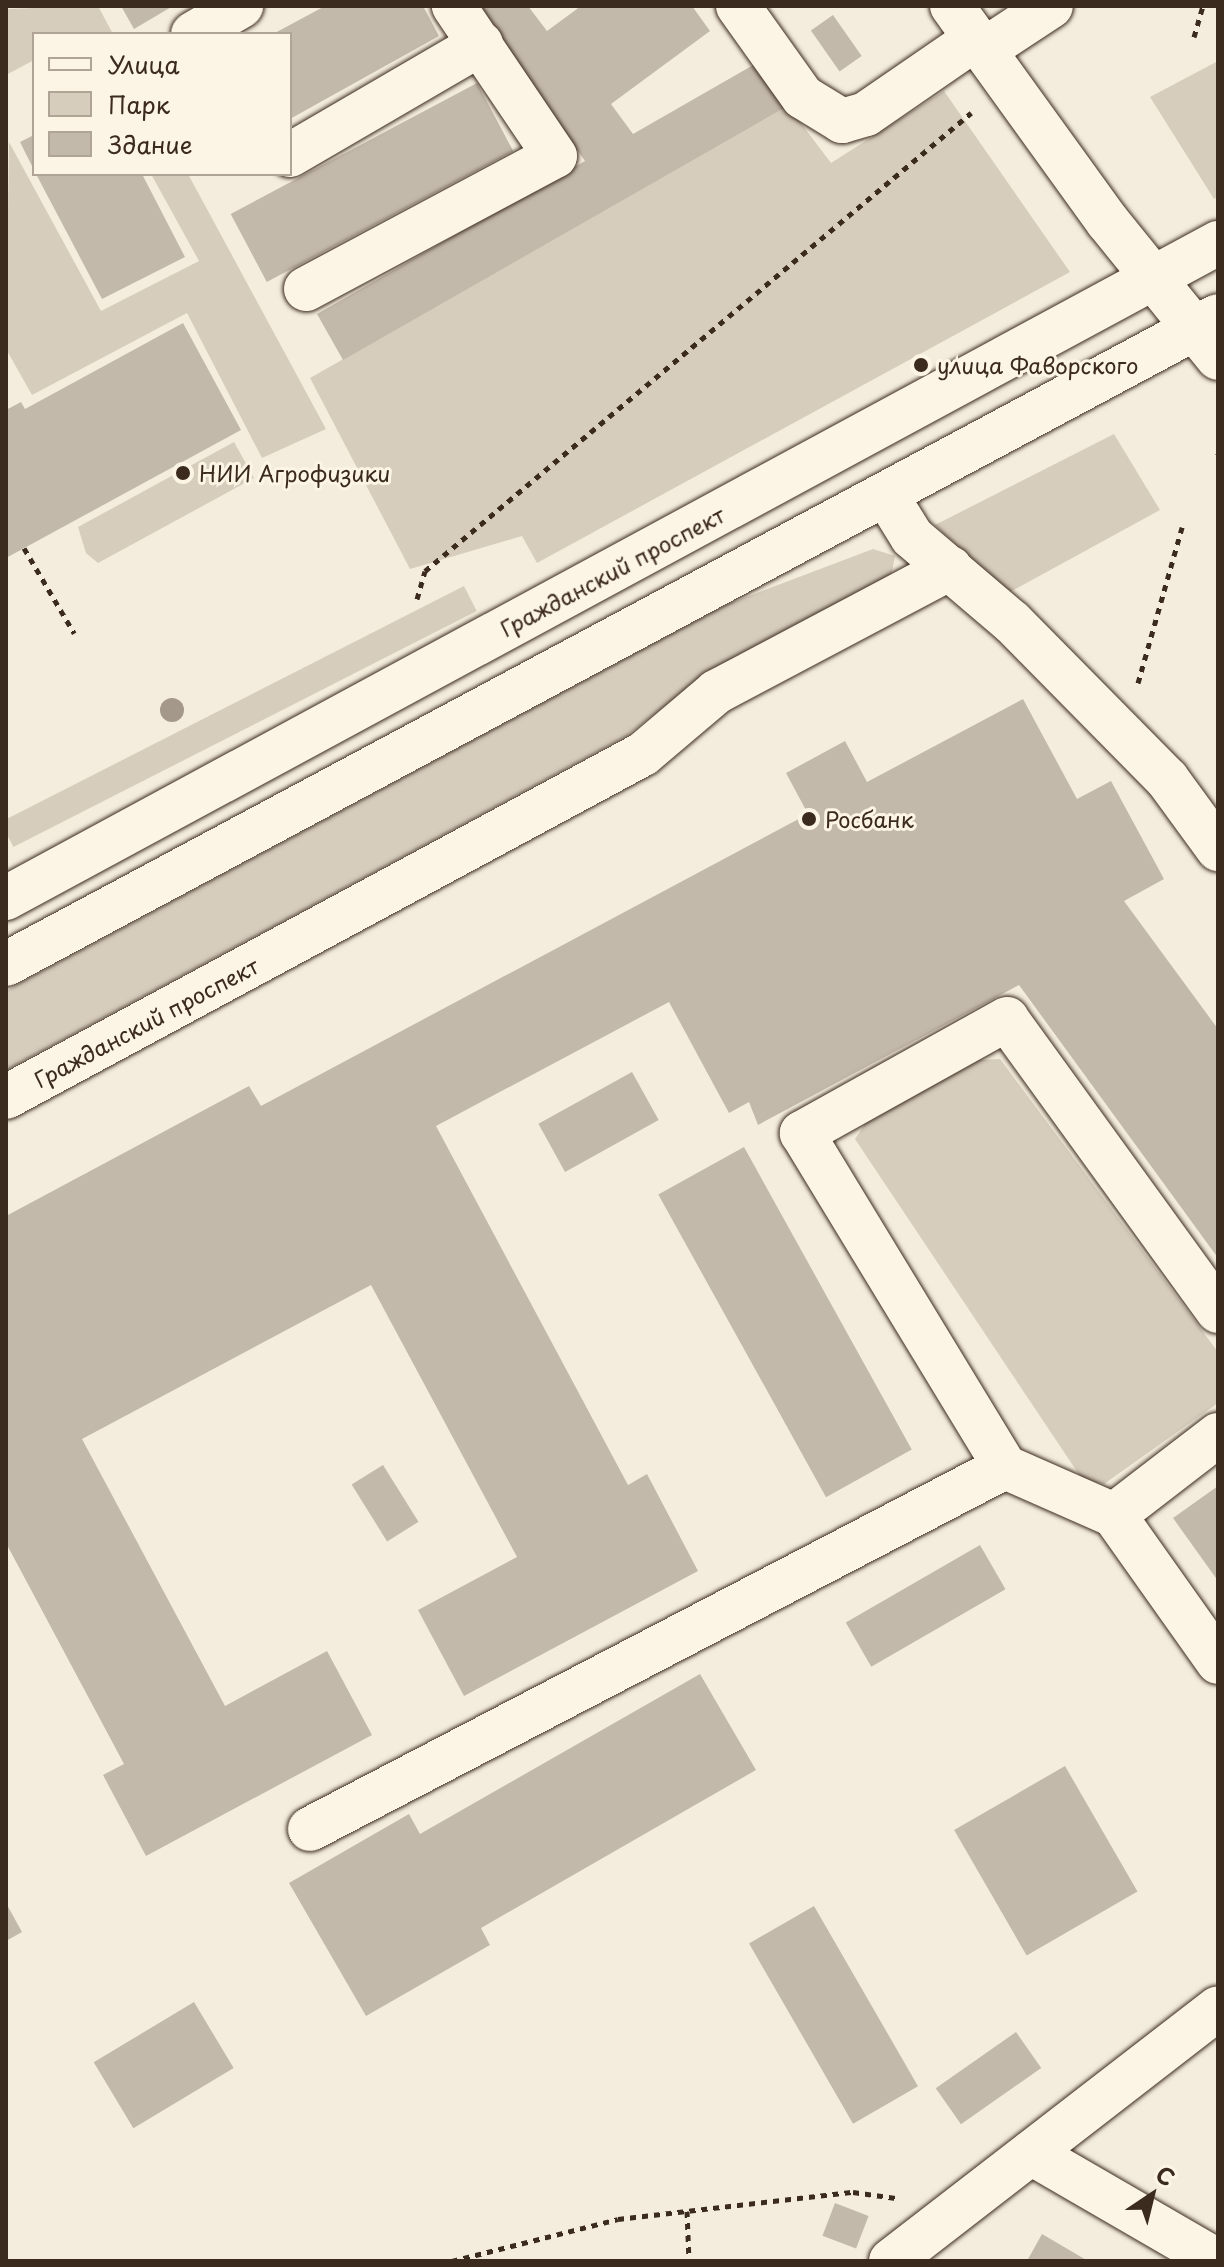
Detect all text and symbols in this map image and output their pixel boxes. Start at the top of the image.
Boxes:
legend [32,32,292,176]
text: Улица [108,46,180,82]
text: Парк [108,86,170,122]
text: Здание [108,126,193,162]
place label: улица Фаворского [937,352,1139,378]
marker: улица Фаворского [912,356,930,374]
place label: НИИ Агрофизики [199,460,390,486]
marker: НИИ Агрофизики [174,464,192,482]
street label: Гражданский проспект [495,500,729,642]
place label: Росбанк [825,806,914,832]
marker: Росбанк [800,810,818,828]
street label: Гражданский проспект [29,951,263,1093]
north arrow [1112,2155,1192,2235]
text: С [1150,2157,1182,2193]

